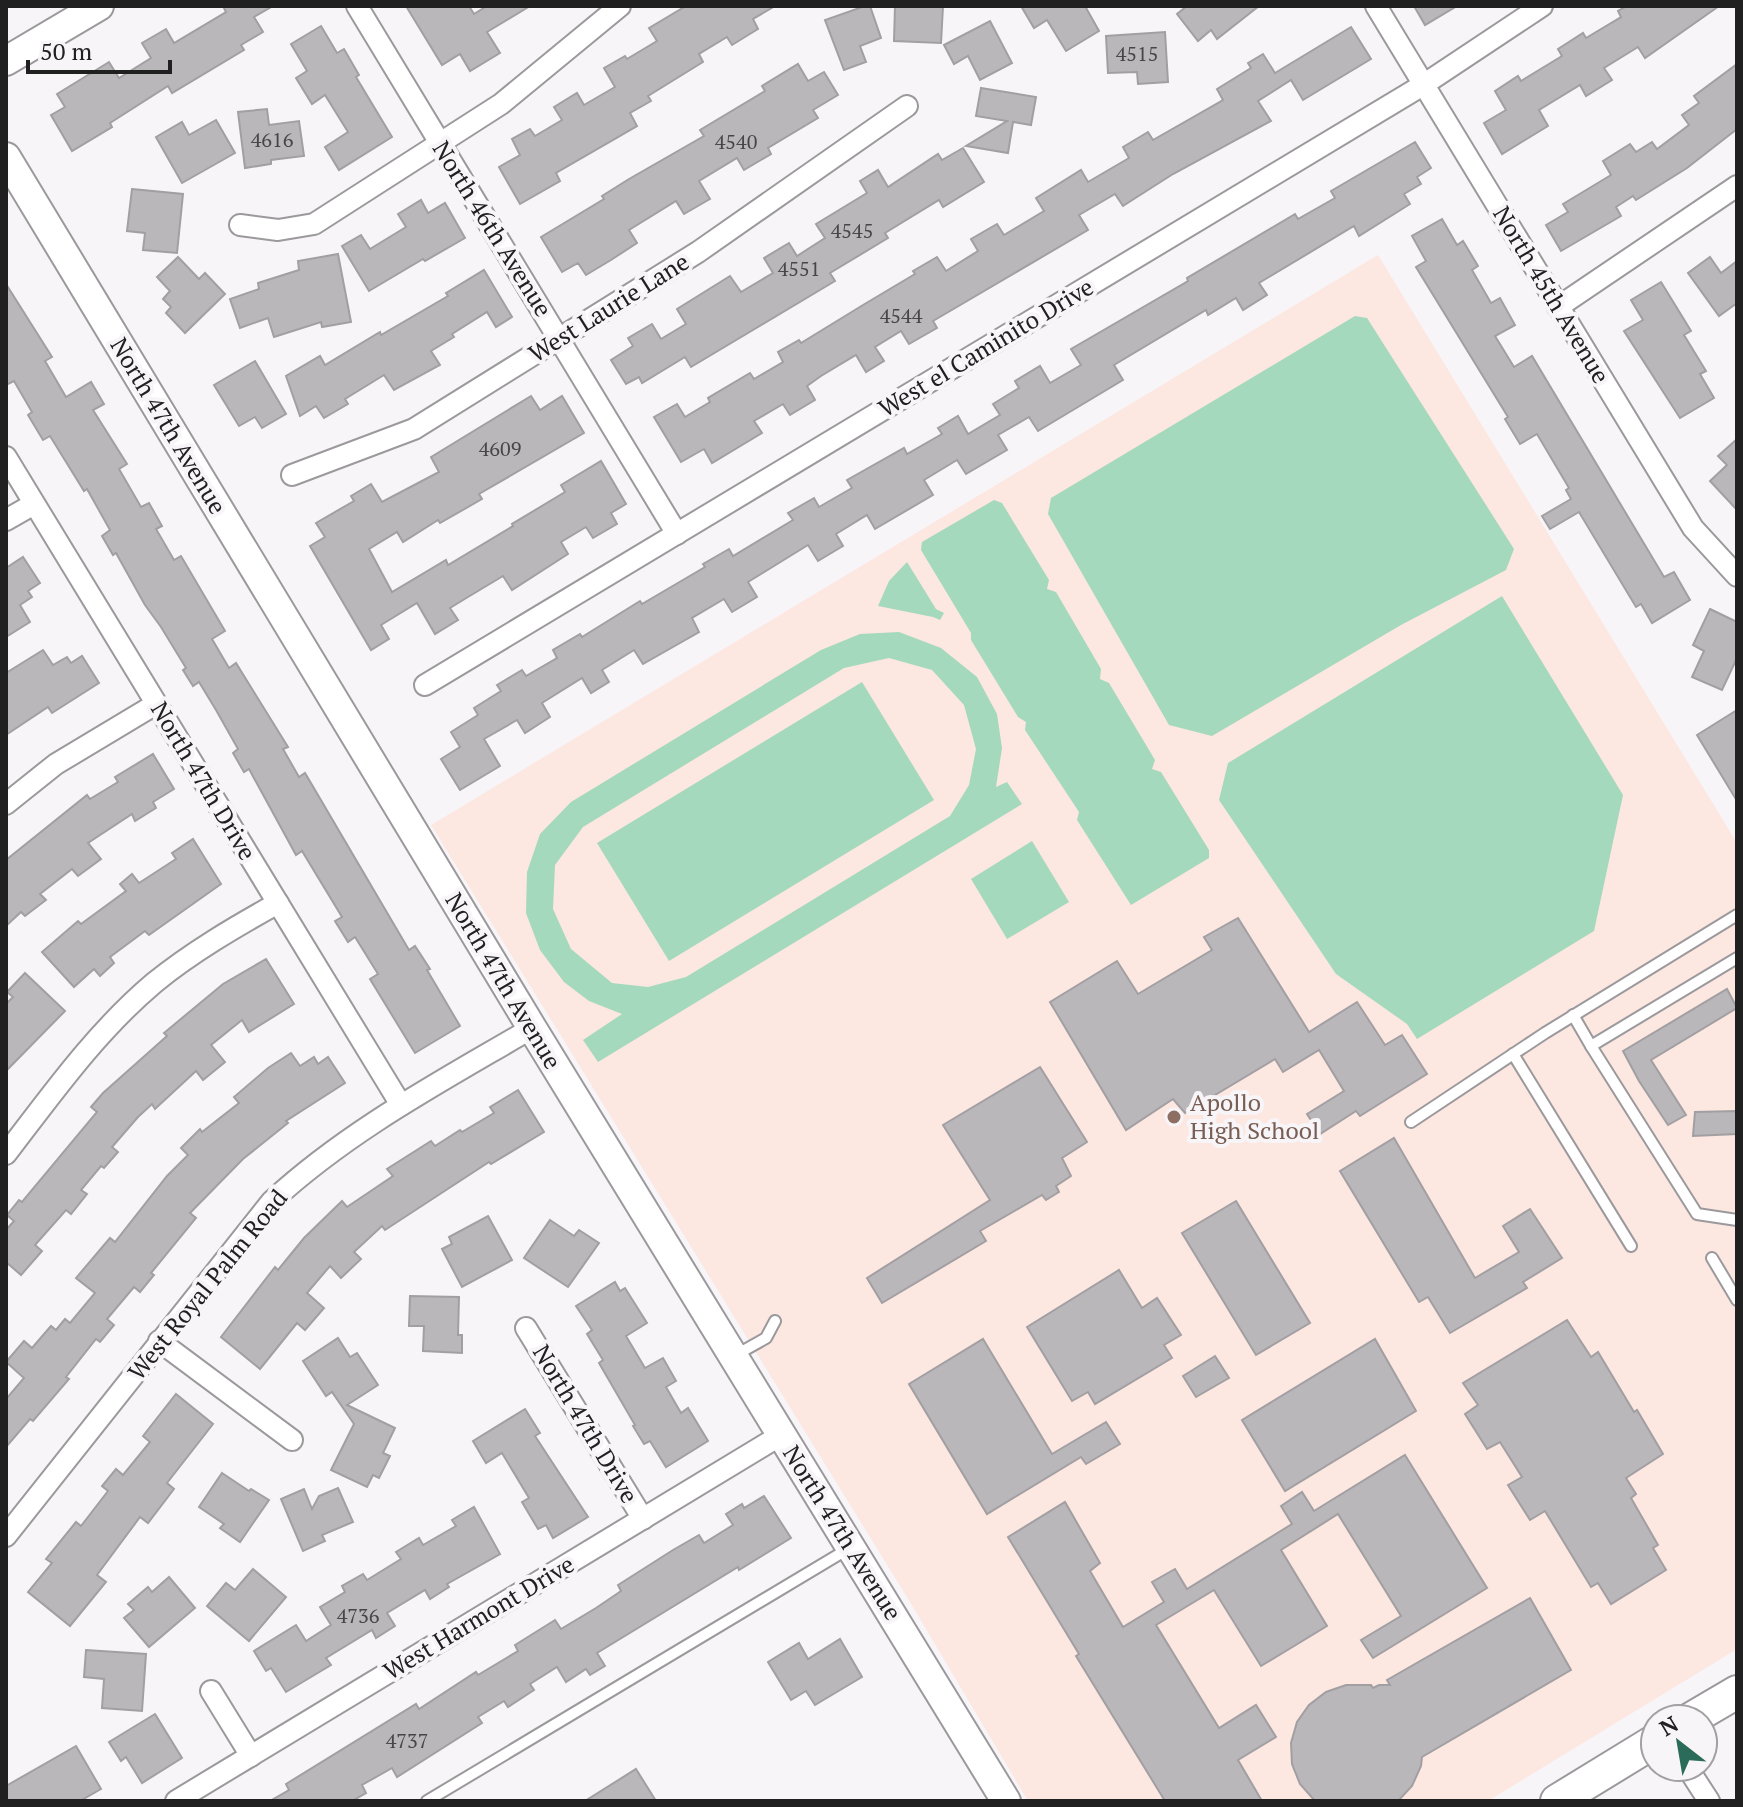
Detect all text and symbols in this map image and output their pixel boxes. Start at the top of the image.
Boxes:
scale bar [28,24,170,74]
text: 50 m [40,35,92,67]
house number: 4515 [1116,40,1158,67]
house number: 4616 [251,126,294,153]
house number: 4540 [715,128,757,155]
street label: North 46th Avenue [426,135,560,322]
street label: North 45th Avenue [1486,200,1617,389]
house number: 4545 [831,217,873,244]
street label: West Laurie Lane [522,245,695,369]
house number: 4551 [778,255,820,282]
street label: West el Caminito Drive [872,270,1099,424]
house number: 4544 [880,302,923,329]
street label: North 47th Avenue [104,331,234,520]
house number: 4609 [479,435,521,462]
street label: North 47th Drive [144,695,264,866]
street label: North 47th Avenue [439,886,569,1075]
place label: Apollo High School [1190,1086,1319,1146]
marker: Apollo High School [1165,1108,1183,1126]
street label: West Royal Palm Road [120,1182,294,1386]
street label: North 47th Drive [526,1338,646,1509]
street label: North 47th Avenue [776,1439,910,1626]
street label: West Harmont Drive [377,1548,580,1687]
house number: 4736 [337,1602,380,1629]
north arrow [1639,1703,1719,1783]
text: N [1654,1709,1683,1742]
house number: 4737 [386,1727,428,1754]

